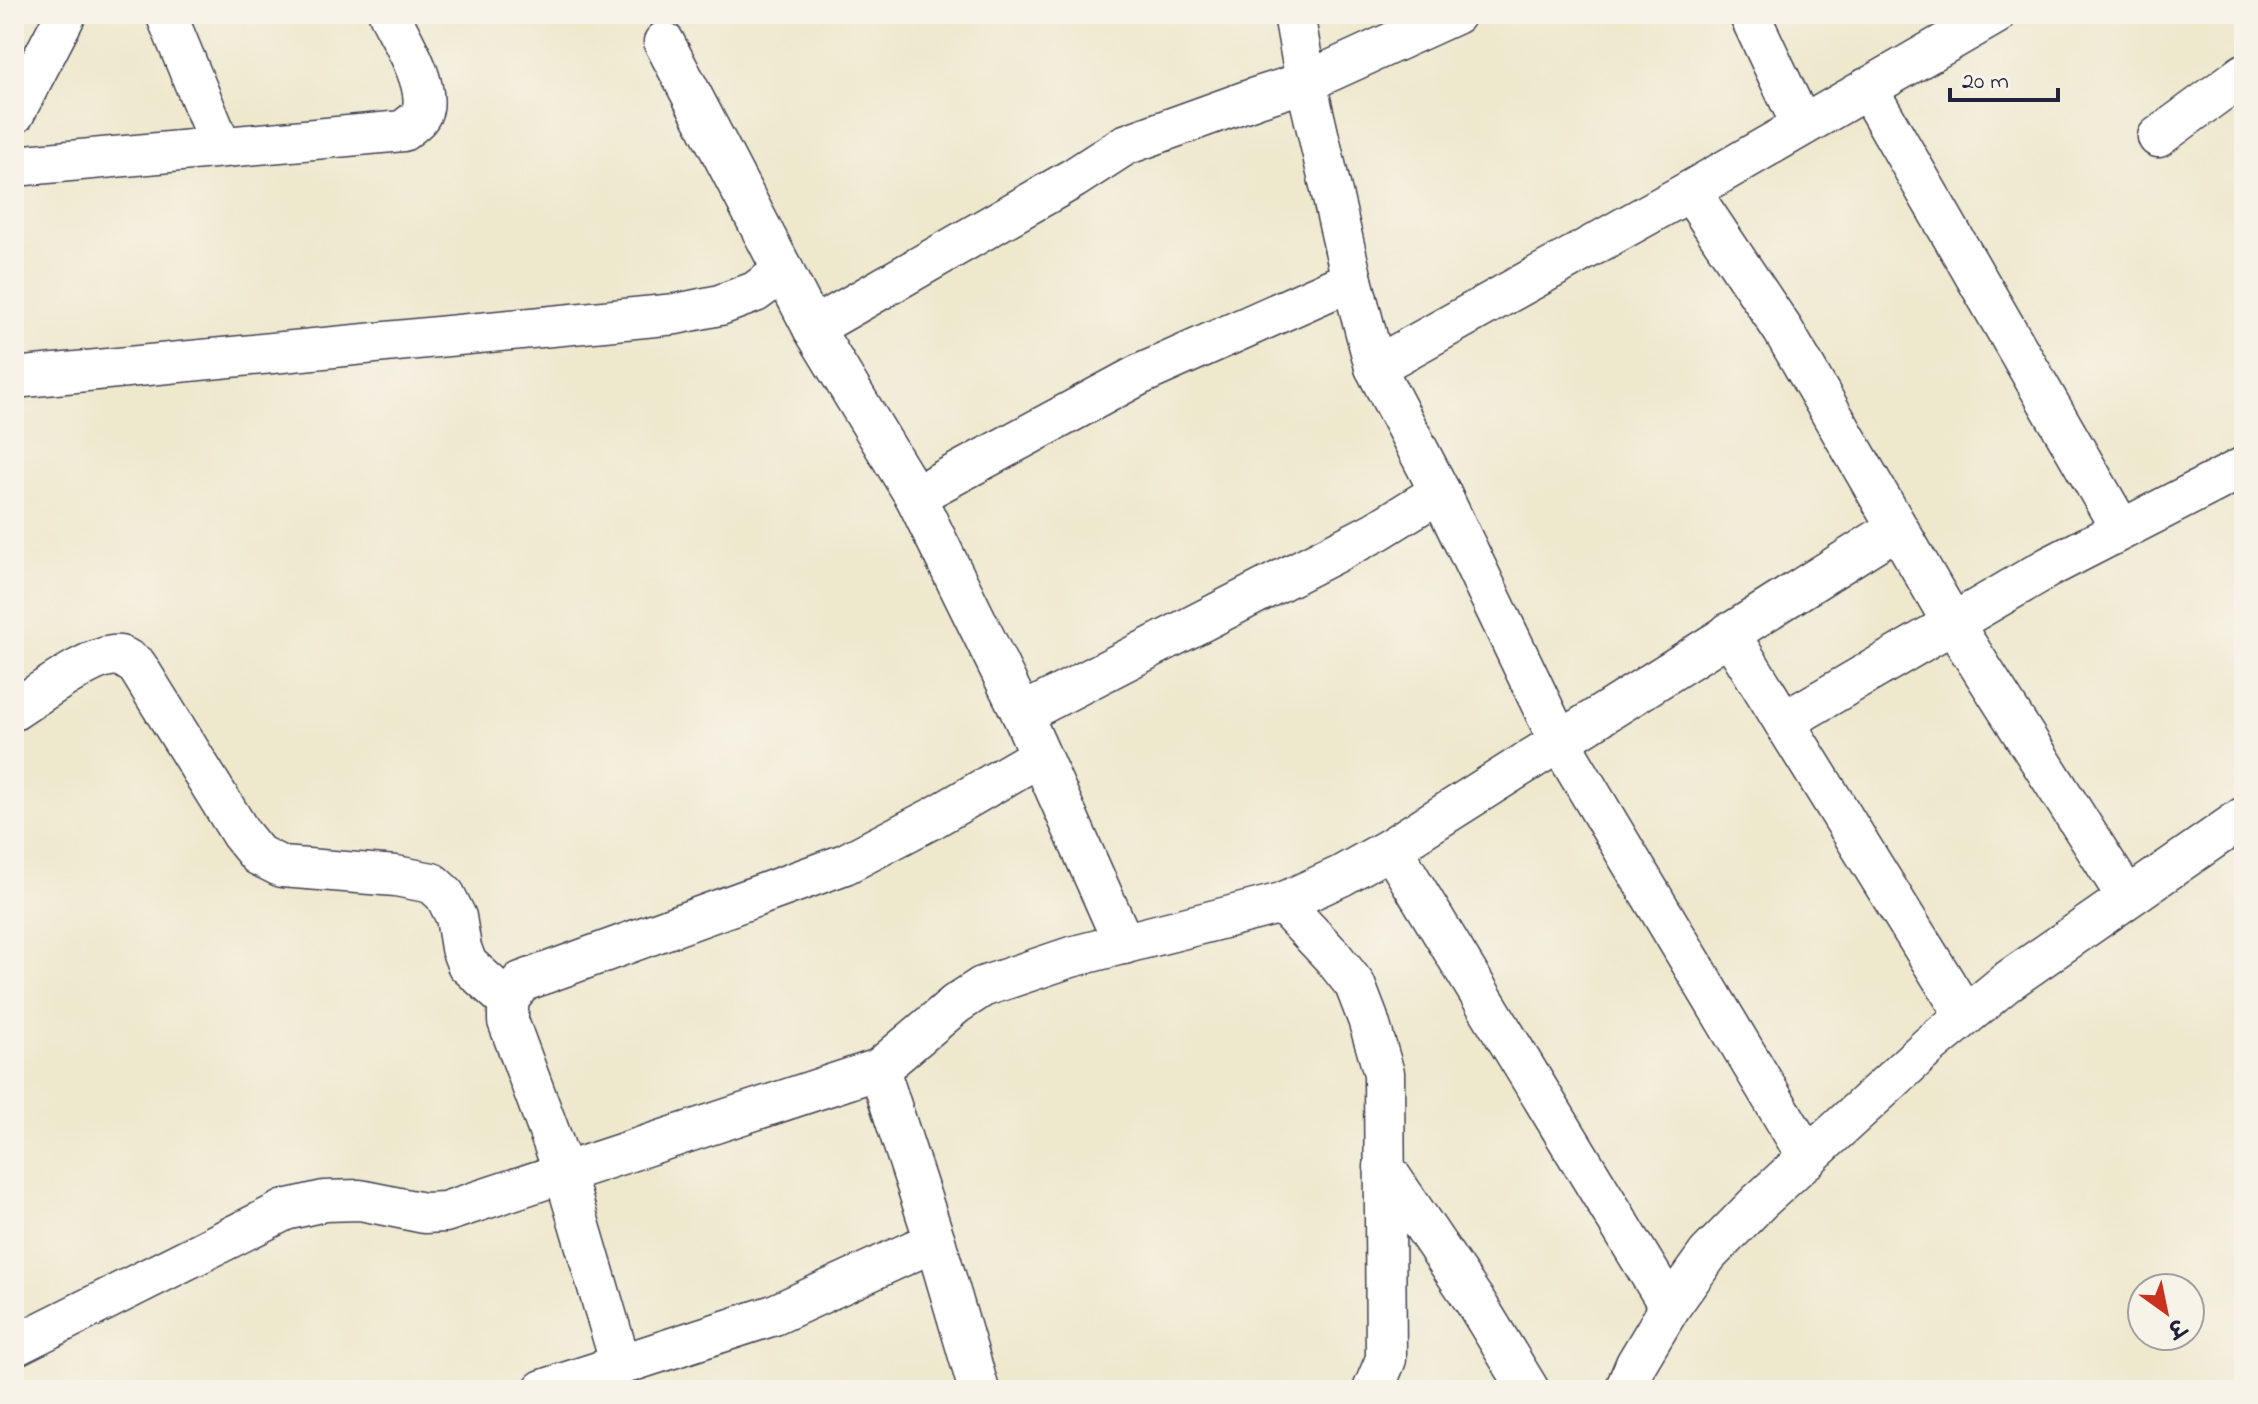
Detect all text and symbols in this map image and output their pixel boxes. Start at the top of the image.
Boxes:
scale bar [1950,52,2058,102]
text: 20 m [1962,65,2009,100]
north arrow [2126,1272,2206,1352]
text: उ [2158,1308,2192,1345]

